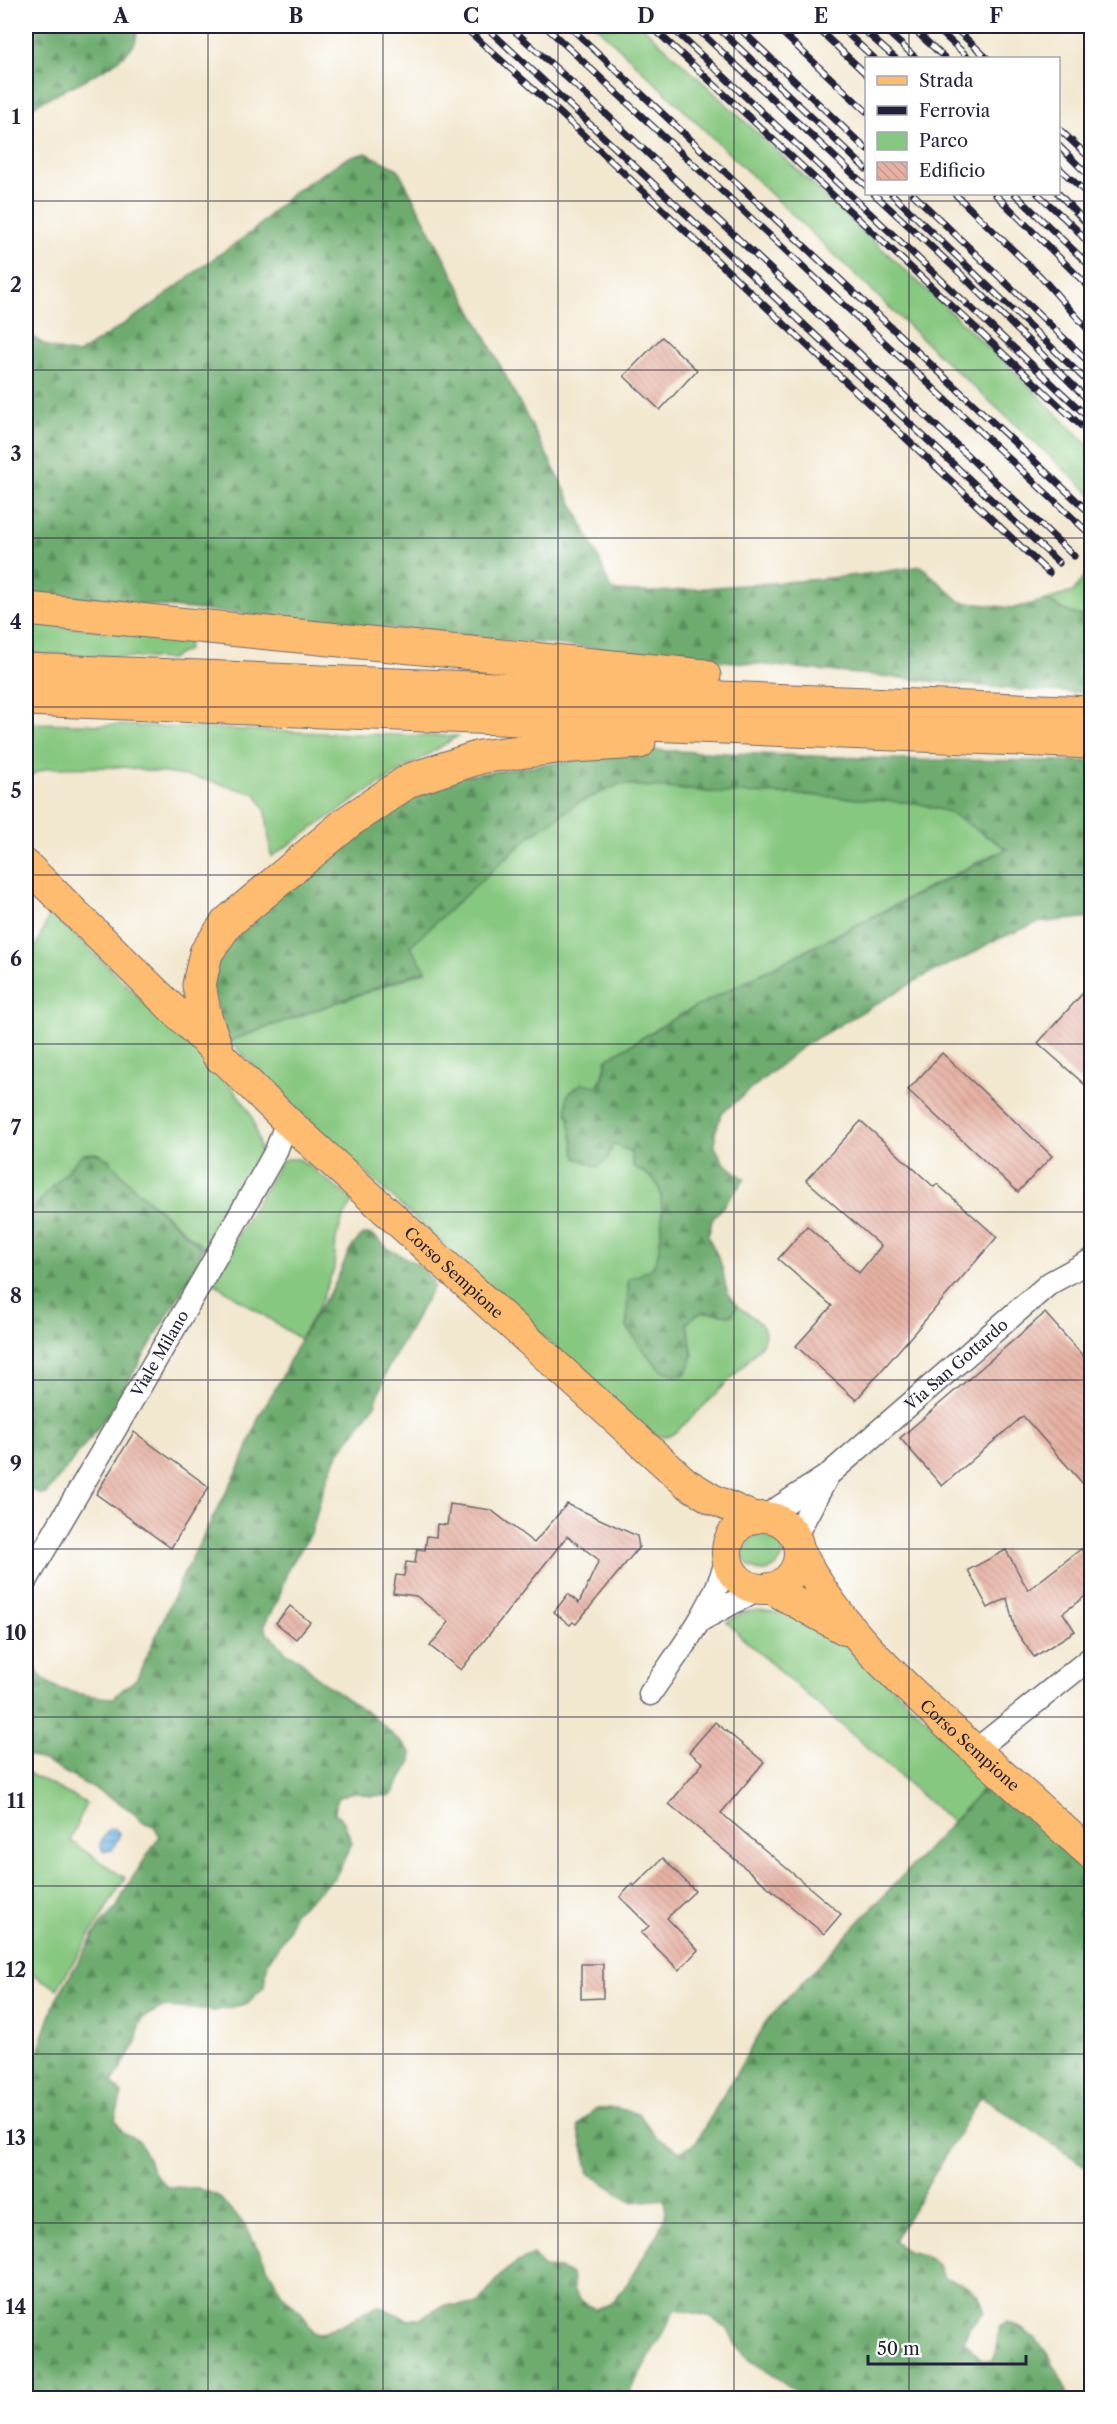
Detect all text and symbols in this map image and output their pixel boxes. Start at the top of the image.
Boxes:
text: A [112,4,129,28]
text: B [289,4,304,28]
text: C [463,4,479,28]
text: D [637,4,655,28]
text: E [814,4,828,28]
text: F [989,4,1003,28]
legend [865,57,1060,195]
text: Strada [919,70,974,92]
text: Ferrovia [919,100,991,122]
text: 1 [12,105,21,129]
text: Parco [919,130,968,152]
text: Edificio [919,160,985,182]
text: 2 [10,273,22,297]
text: 3 [10,442,22,466]
text: 4 [10,610,22,634]
text: 5 [10,779,22,803]
text: 6 [10,947,22,971]
text: 7 [11,1116,22,1140]
street label: Corso Sempione [400,1222,508,1323]
text: 8 [10,1284,22,1308]
street label: Viale Milano [126,1306,193,1401]
street label: Via San Gottardo [900,1314,1012,1415]
text: 9 [10,1452,22,1476]
text: 10 [5,1621,27,1645]
street label: Corso Sempione [916,1695,1024,1795]
text: 11 [7,1789,25,1813]
text: 12 [6,1958,26,1982]
text: 13 [6,2126,26,2150]
text: 14 [6,2295,26,2319]
scale bar [868,2328,1026,2366]
text: 50 m [877,2338,920,2360]

